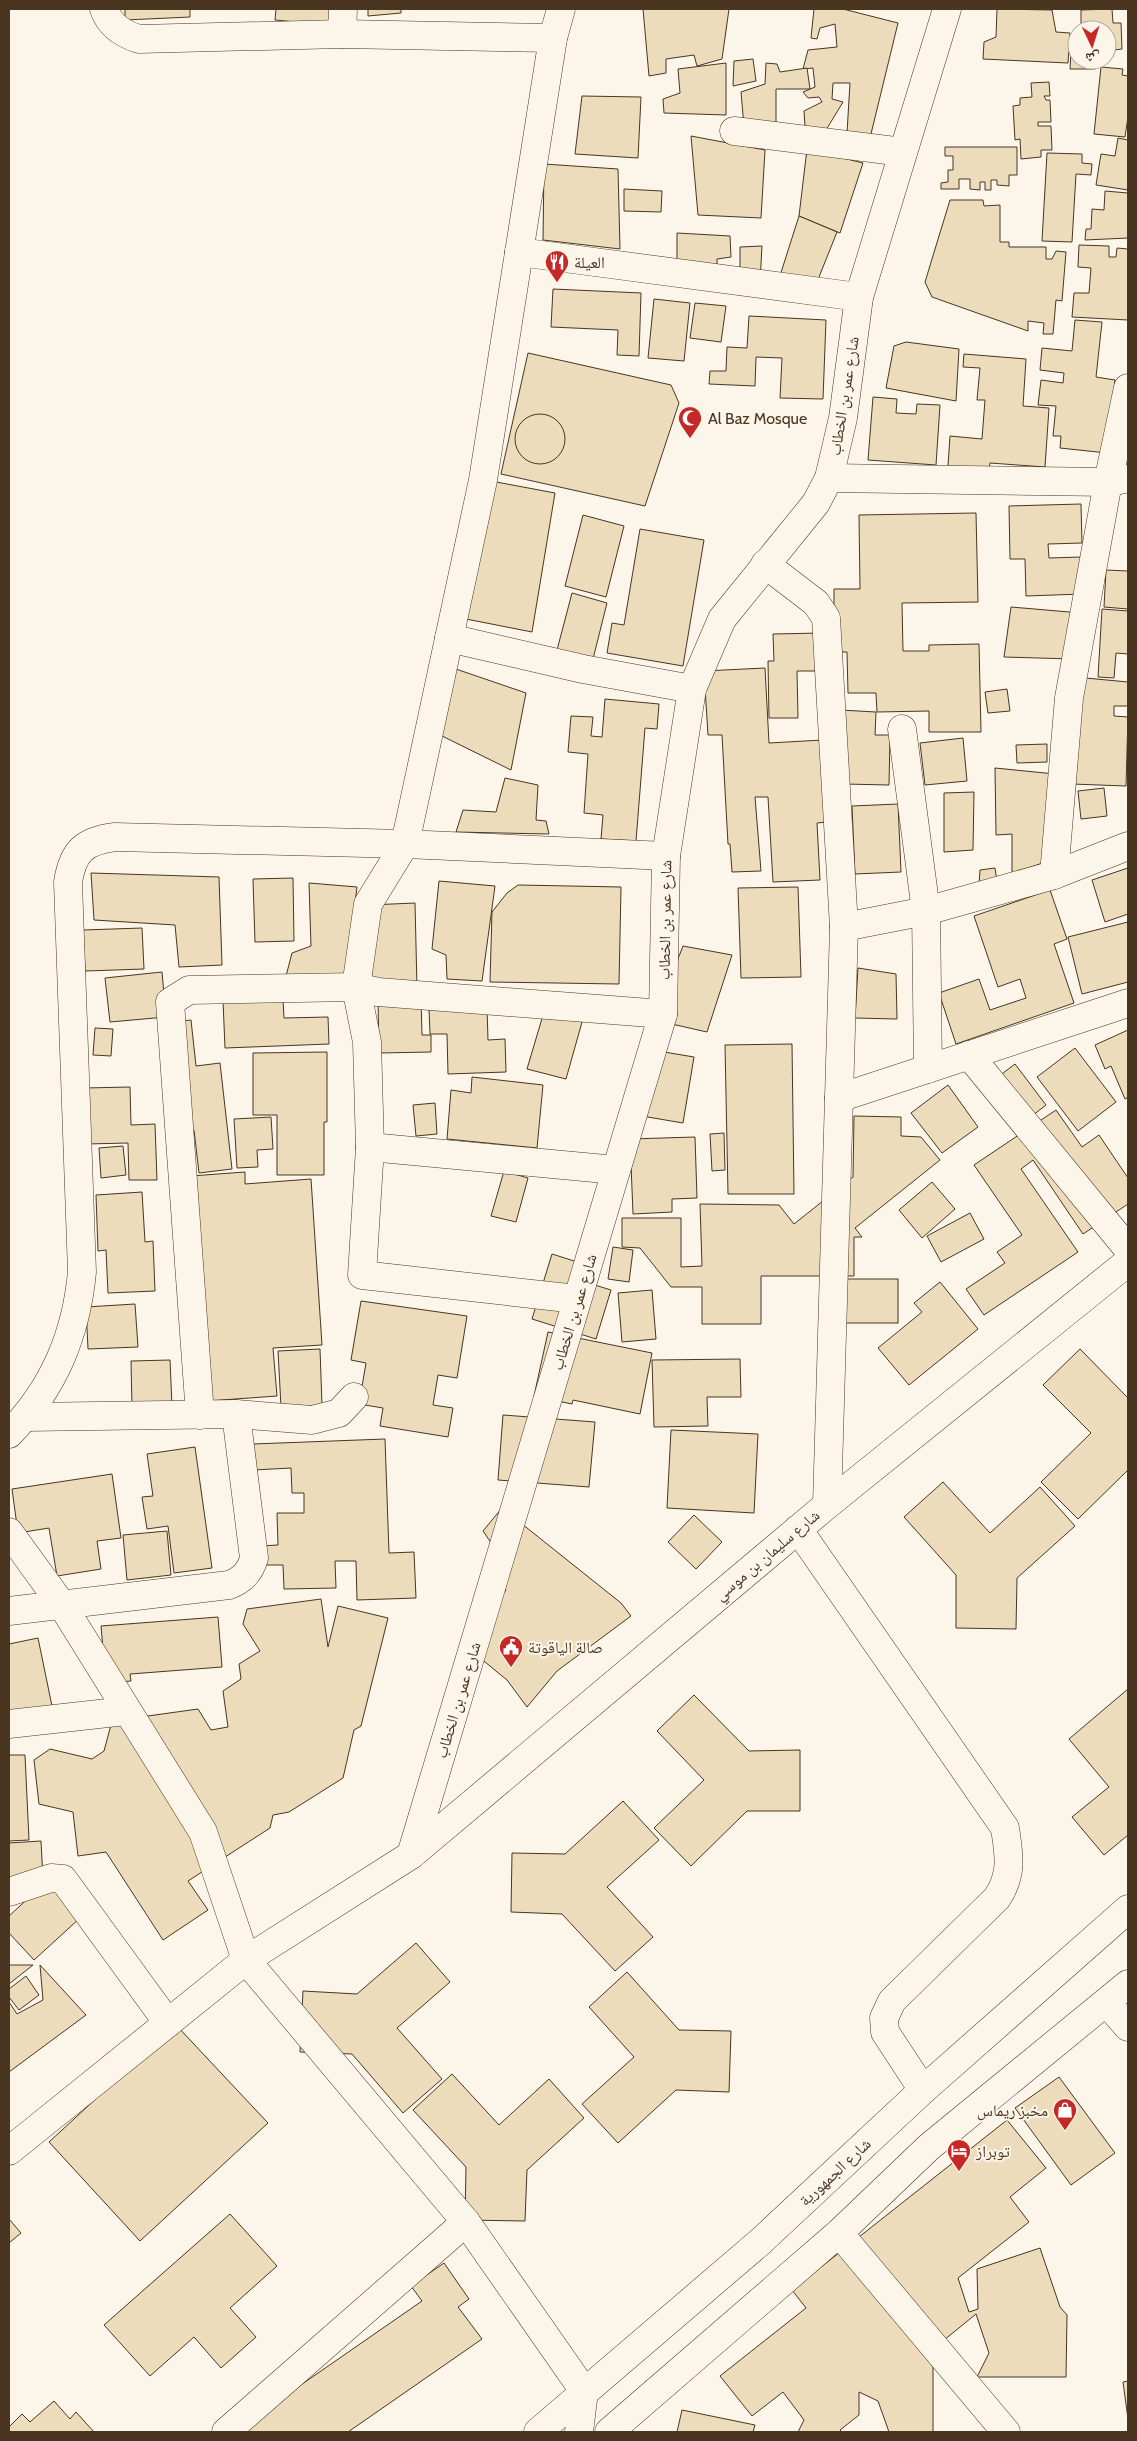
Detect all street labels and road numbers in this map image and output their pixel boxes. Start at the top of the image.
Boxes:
street label: شارع عمر بن الخطاب [825,335,864,457]
street label: شارع عمر بن الخطاب [654,860,677,980]
street label: شارع عمر بن الخطاب [547,1252,602,1373]
street label: شارع سليمان بن موسي [711,1505,825,1607]
street label: شارع عمر بن الخطاب [431,1640,486,1761]
street label: شارع الجمهورية [795,2134,875,2211]

